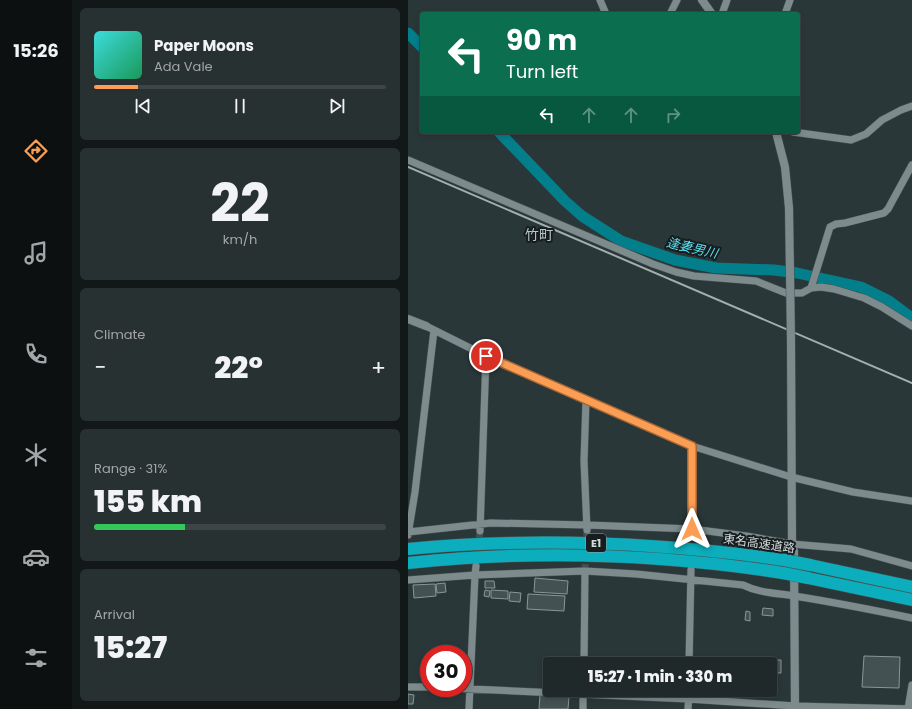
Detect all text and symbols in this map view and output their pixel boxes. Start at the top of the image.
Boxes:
text: 90 m [506,21,577,60]
icon: left [440,28,492,80]
text: Paper Moons [154,35,254,56]
text: 15:26 [13,38,59,63]
text: Ada Vale [154,57,213,76]
text: Turn left [506,59,578,84]
icon: previous [132,95,154,117]
icon: pause [229,95,251,117]
icon: next [326,95,348,117]
icon: left [536,104,558,126]
icon: ahead [578,104,600,126]
icon: ahead [620,104,642,126]
icon: right [662,104,684,126]
icon: directions [22,137,50,165]
text: 22 [210,167,270,240]
district label: 竹町 [525,225,553,245]
text: km/h [223,230,257,249]
water label: 逢妻男川 [665,233,721,264]
icon: music [22,239,50,267]
text: Climate [94,325,145,344]
pin [469,339,503,373]
icon: phone [22,340,50,368]
icon: arrive [475,345,497,367]
text: 22° [214,346,263,389]
text: − [94,352,106,383]
text: + [371,352,386,383]
icon: climate [22,441,50,469]
text: Range · 31% [94,459,167,478]
text: 155 km [94,480,202,523]
position arrow [671,508,713,550]
street label: 東名高速道路 [722,530,796,556]
road number: E1 [586,534,606,552]
icon: car [22,543,50,571]
text: Arrival [94,605,135,624]
text: 15:27 [94,626,167,669]
icon: filters [22,644,50,672]
speed limit sign: 30 [420,645,472,697]
text: 15:27 · 1 min · 330 m [588,666,732,687]

